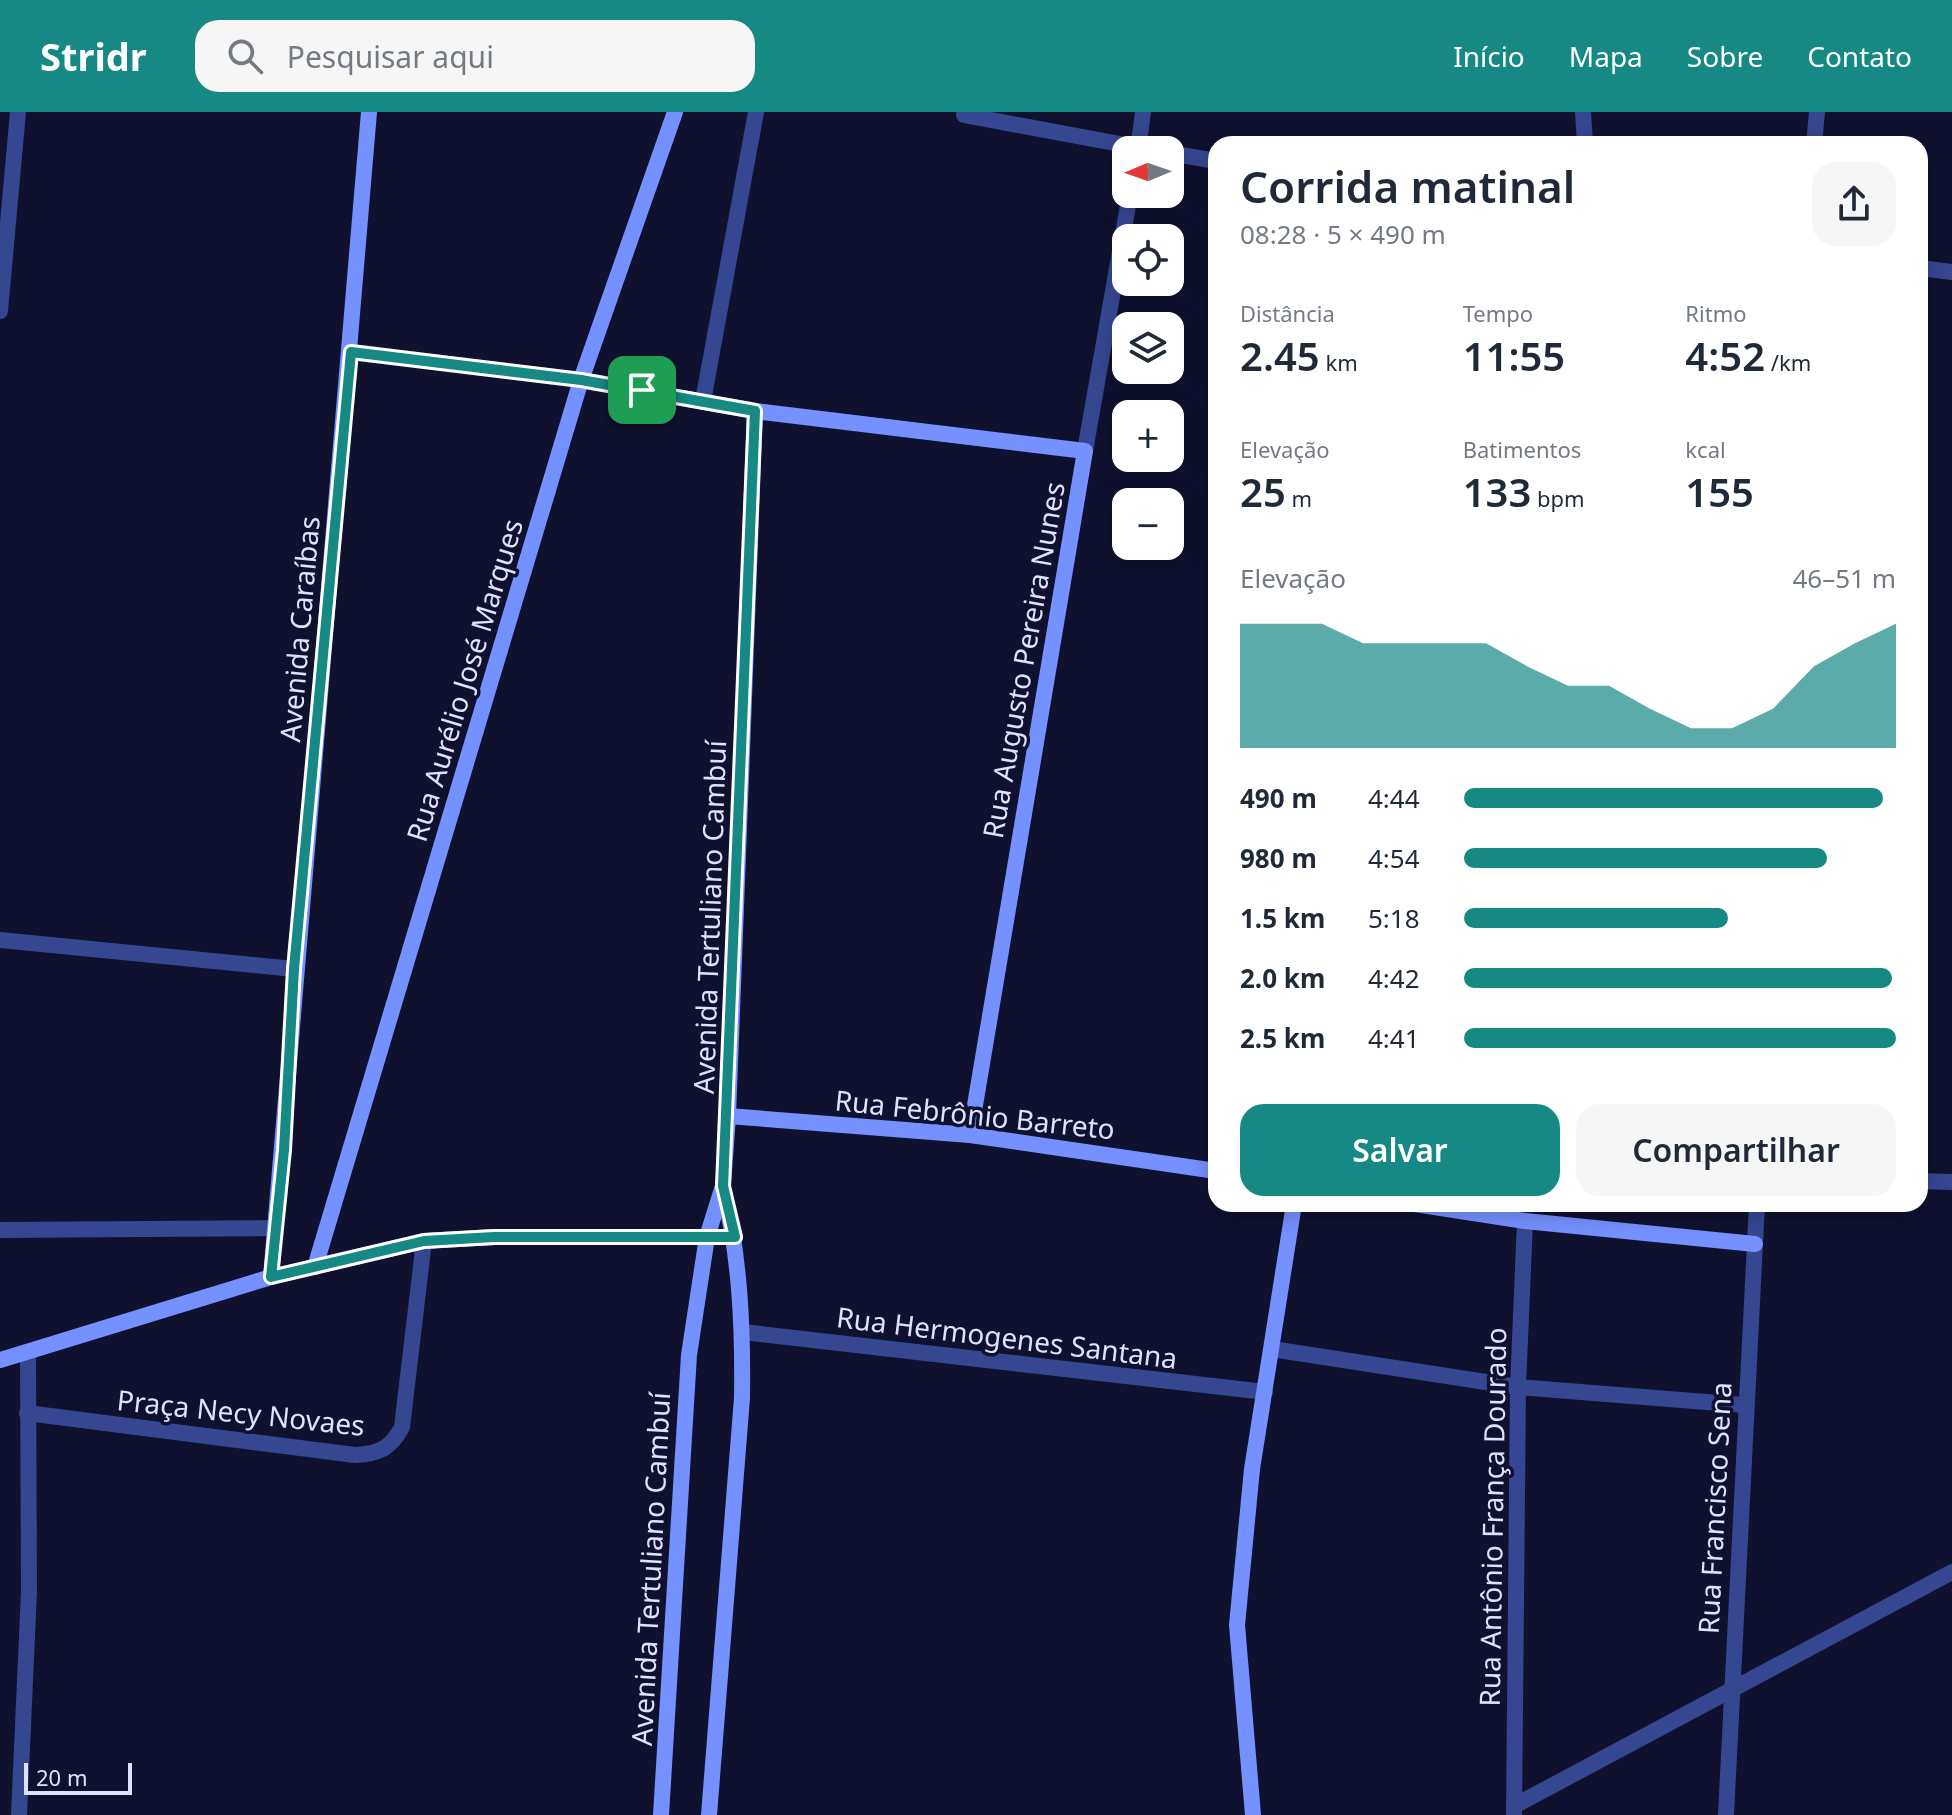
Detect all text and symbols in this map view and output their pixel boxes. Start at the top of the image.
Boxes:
search box [195,20,755,92]
text: Stridr [40,30,147,82]
icon: search [223,34,267,78]
text: Pesquisar aqui [287,36,494,77]
text: Início [1453,37,1525,75]
text: Mapa [1569,37,1643,75]
text: Sobre [1687,37,1763,75]
text: Contato [1807,37,1912,75]
north arrow [1112,136,1184,208]
map controls [1112,136,1184,560]
text: Corrida matinal [1240,156,1575,216]
button: share [1812,162,1896,246]
text: 08:28 · 5 × 490 m [1240,216,1446,252]
button: locate [1112,224,1184,296]
text: Distância [1240,298,1335,328]
text: Tempo [1463,298,1533,328]
text: Ritmo [1685,298,1747,328]
button: layers [1112,312,1184,384]
text: 2.45 [1240,328,1320,383]
text: 11:55 [1463,328,1565,383]
text: 4:52 [1685,328,1765,383]
text: km [1320,347,1358,377]
text: /km [1765,347,1811,377]
pin [608,356,676,424]
icon: arrive [620,368,664,412]
button: + [1112,400,1184,472]
text: Elevação [1240,434,1330,464]
text: Batimentos [1463,434,1581,464]
text: kcal [1685,434,1726,464]
text: 25 [1240,464,1286,519]
text: 133 [1463,464,1531,519]
text: 155 [1685,464,1754,519]
street label: Rua Augusto Pereira Nunes [973,479,1073,841]
text: m [1286,483,1312,513]
text: bpm [1531,483,1585,513]
button: − [1112,488,1184,560]
street label: Rua Aurélio José Marques [397,514,531,846]
street label: Avenida Caraíbas [270,515,328,743]
text: Elevação [1240,560,1346,596]
text: 46–51 m [1792,560,1896,596]
street label: Avenida Tertuliano Cambuí [684,739,734,1095]
text: 490 m [1240,780,1317,816]
text: 4:44 [1368,780,1420,816]
text: 980 m [1240,840,1317,876]
text: 4:54 [1368,840,1420,876]
text: 1.5 km [1240,900,1325,936]
text: 5:18 [1368,900,1420,936]
text: 2.0 km [1240,960,1325,996]
text: 4:42 [1368,960,1420,996]
text: 2.5 km [1240,1020,1325,1056]
text: 4:41 [1368,1020,1420,1056]
street label: Rua Febrônio Barreto [833,1080,1117,1148]
button: Salvar [1240,1104,1560,1196]
button: Compartilhar [1576,1104,1896,1196]
street label: Rua Hermogenes Santana [834,1297,1180,1377]
street label: Rua Antônio França Dourado [1470,1327,1514,1707]
street label: Praça Necy Novaes [115,1380,367,1444]
street label: Rua Francisco Sena [1688,1381,1740,1635]
street label: Avenida Tertuliano Cambuí [622,1390,678,1747]
scale bar [24,1759,132,1795]
text: 20 m [36,1762,87,1792]

